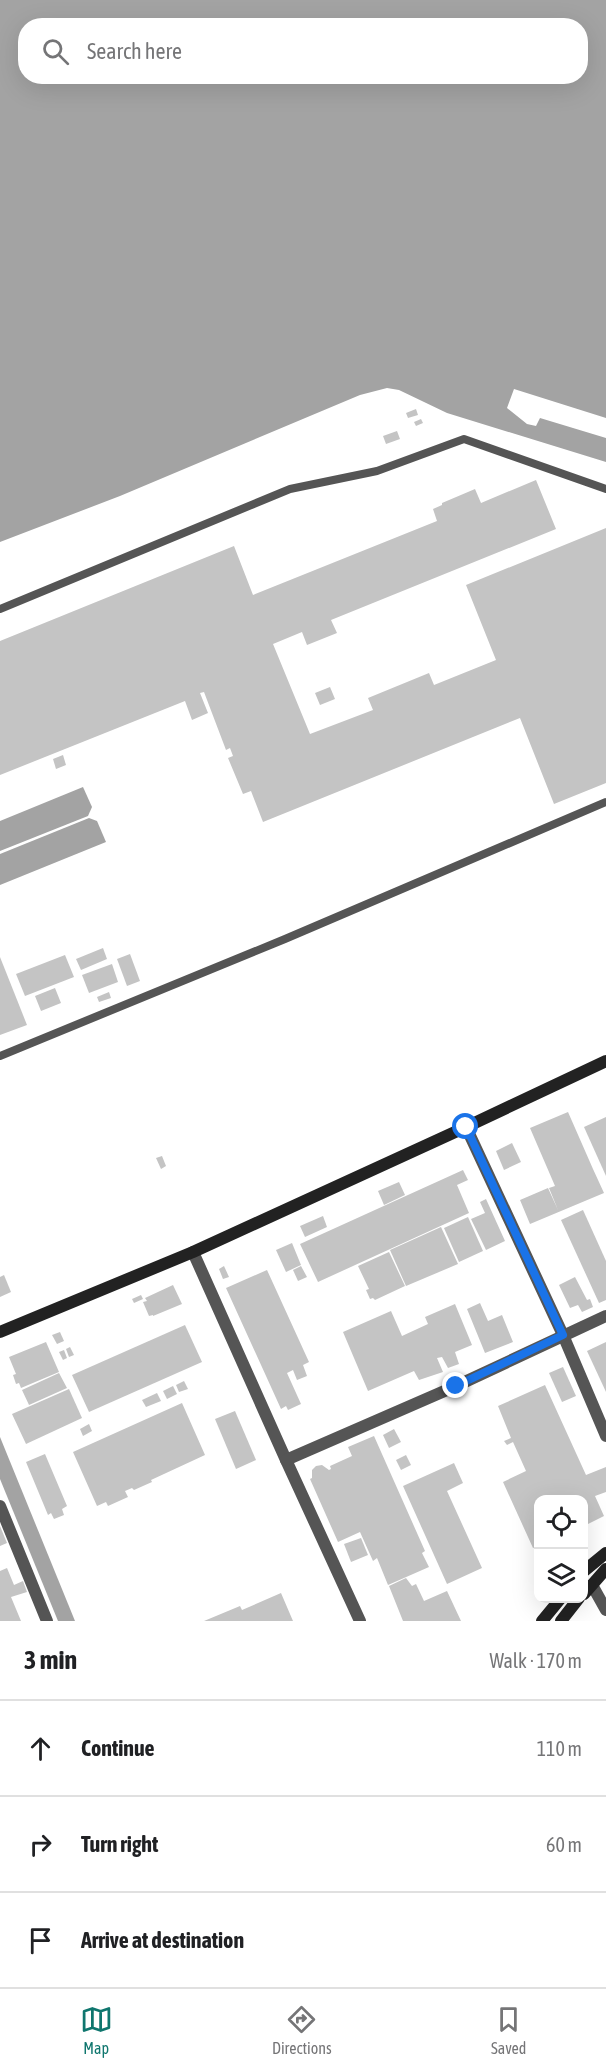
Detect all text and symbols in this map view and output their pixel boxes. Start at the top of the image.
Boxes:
search box [18,18,588,84]
icon: search [39,35,72,68]
text: Search here [87,38,182,64]
route start [452,1113,478,1139]
route end [442,1372,468,1398]
map controls [534,1495,588,1603]
button: locate [534,1495,588,1549]
button: layers [534,1549,588,1603]
text: 3 min [24,1645,77,1675]
text: Walk · 170 m [490,1649,582,1672]
icon: ahead [24,1732,57,1765]
text: Continue [81,1735,155,1761]
text: 110 m [537,1737,582,1760]
icon: right [24,1828,57,1861]
text: Turn right [81,1831,158,1857]
text: 60 m [546,1833,582,1856]
icon: arrive [24,1924,57,1957]
text: Arrive at destination [81,1927,244,1953]
tab: Map [80,2003,113,2057]
tab: Directions [272,2003,332,2057]
tab: Saved [491,2003,526,2057]

